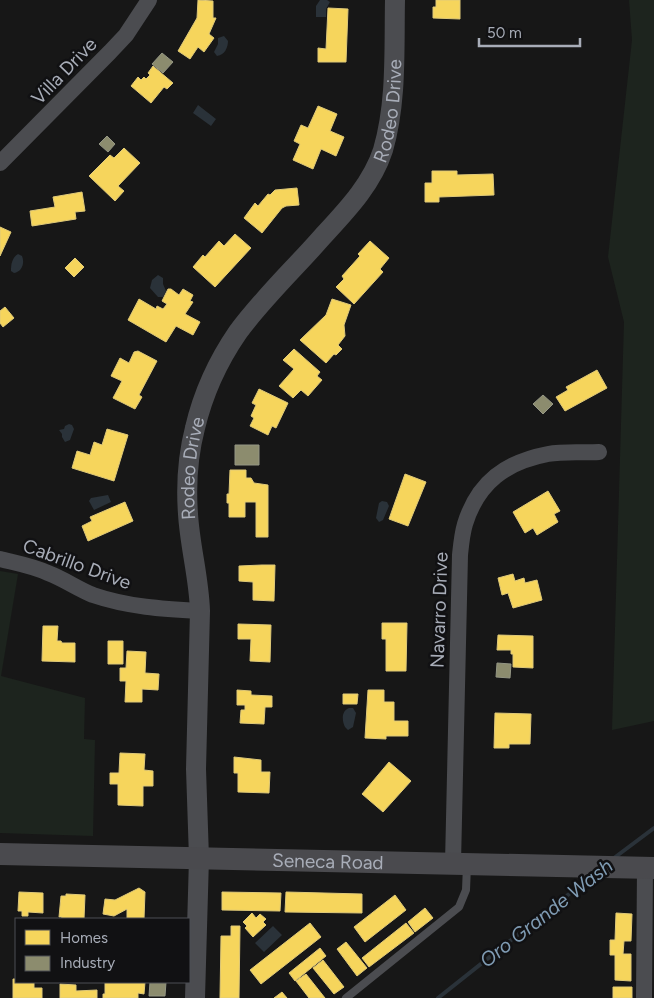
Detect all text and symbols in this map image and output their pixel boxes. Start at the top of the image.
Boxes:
scale bar [479,15,580,47]
text: 50 m [487,24,522,42]
street label: Villa Drive [26,33,102,109]
street label: Rodeo Drive [368,59,406,166]
street label: Rodeo Drive [176,414,209,521]
street label: Cabrillo Drive [20,534,134,594]
street label: Navarro Drive [425,552,453,668]
street label: Seneca Road [272,848,384,874]
water label: Oro Grande Wash [475,854,617,972]
legend [15,918,190,983]
text: Homes [60,929,108,947]
text: Industry [60,954,115,972]

